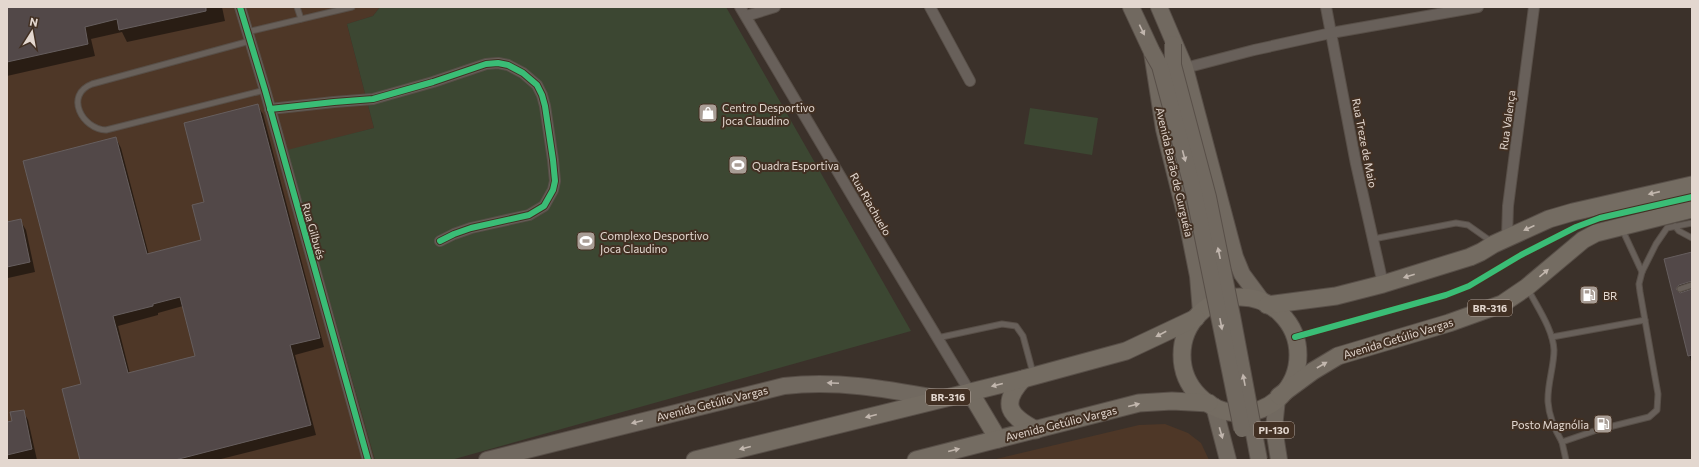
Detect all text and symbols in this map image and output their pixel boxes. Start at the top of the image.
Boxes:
north arrow [12,12,52,52]
text: N [29,15,39,29]
one-way arrow [1138,24,1145,35]
street label: Rua Valença [1496,89,1518,151]
street label: Rua Treze de Maio [1350,97,1380,189]
place label: Centro Desportivo Joca Claudino [722,101,815,128]
shop icon: Centro Desportivo Joca Claudino [697,102,719,124]
street label: Avenida Barão de Gurguéia [1154,106,1196,238]
one-way arrow [1181,150,1187,162]
sports icon: Quadra Esportiva [727,154,749,176]
place label: Quadra Esportiva [752,159,839,172]
street label: Rua Riachuelo [848,170,894,238]
one-way arrow [1648,191,1660,197]
street label: Rua Gilbués [300,201,328,261]
one-way arrow [1523,224,1535,231]
place label: Complexo Desportivo Joca Claudino [600,229,709,256]
sports icon: Complexo Desportivo Joca Claudino [575,230,597,252]
one-way arrow [1216,247,1222,259]
one-way arrow [1538,269,1549,277]
one-way arrow [1403,273,1415,279]
fuel station icon: BR [1578,284,1600,306]
place label: BR [1603,289,1618,302]
road number: BR-316 [1468,300,1512,316]
street label: Avenida Getúlio Vargas [1341,315,1455,361]
one-way arrow [1219,318,1225,330]
one-way arrow [1155,331,1166,338]
one-way arrow [1316,362,1328,369]
one-way arrow [1241,374,1247,387]
one-way arrow [827,380,839,387]
street label: Avenida Getúlio Vargas [655,383,769,423]
one-way arrow [991,383,1003,389]
road number: BR-316 [926,389,970,405]
one-way arrow [1128,401,1140,407]
street label: Avenida Getúlio Vargas [1004,403,1118,443]
one-way arrow [864,413,876,419]
fuel station icon: Posto Magnólia [1592,413,1614,435]
place label: Posto Magnólia [1511,418,1589,431]
one-way arrow [631,419,643,425]
road number: PI-130 [1254,422,1294,438]
one-way arrow [1218,427,1224,439]
one-way arrow [738,445,751,451]
one-way arrow [948,447,960,453]

